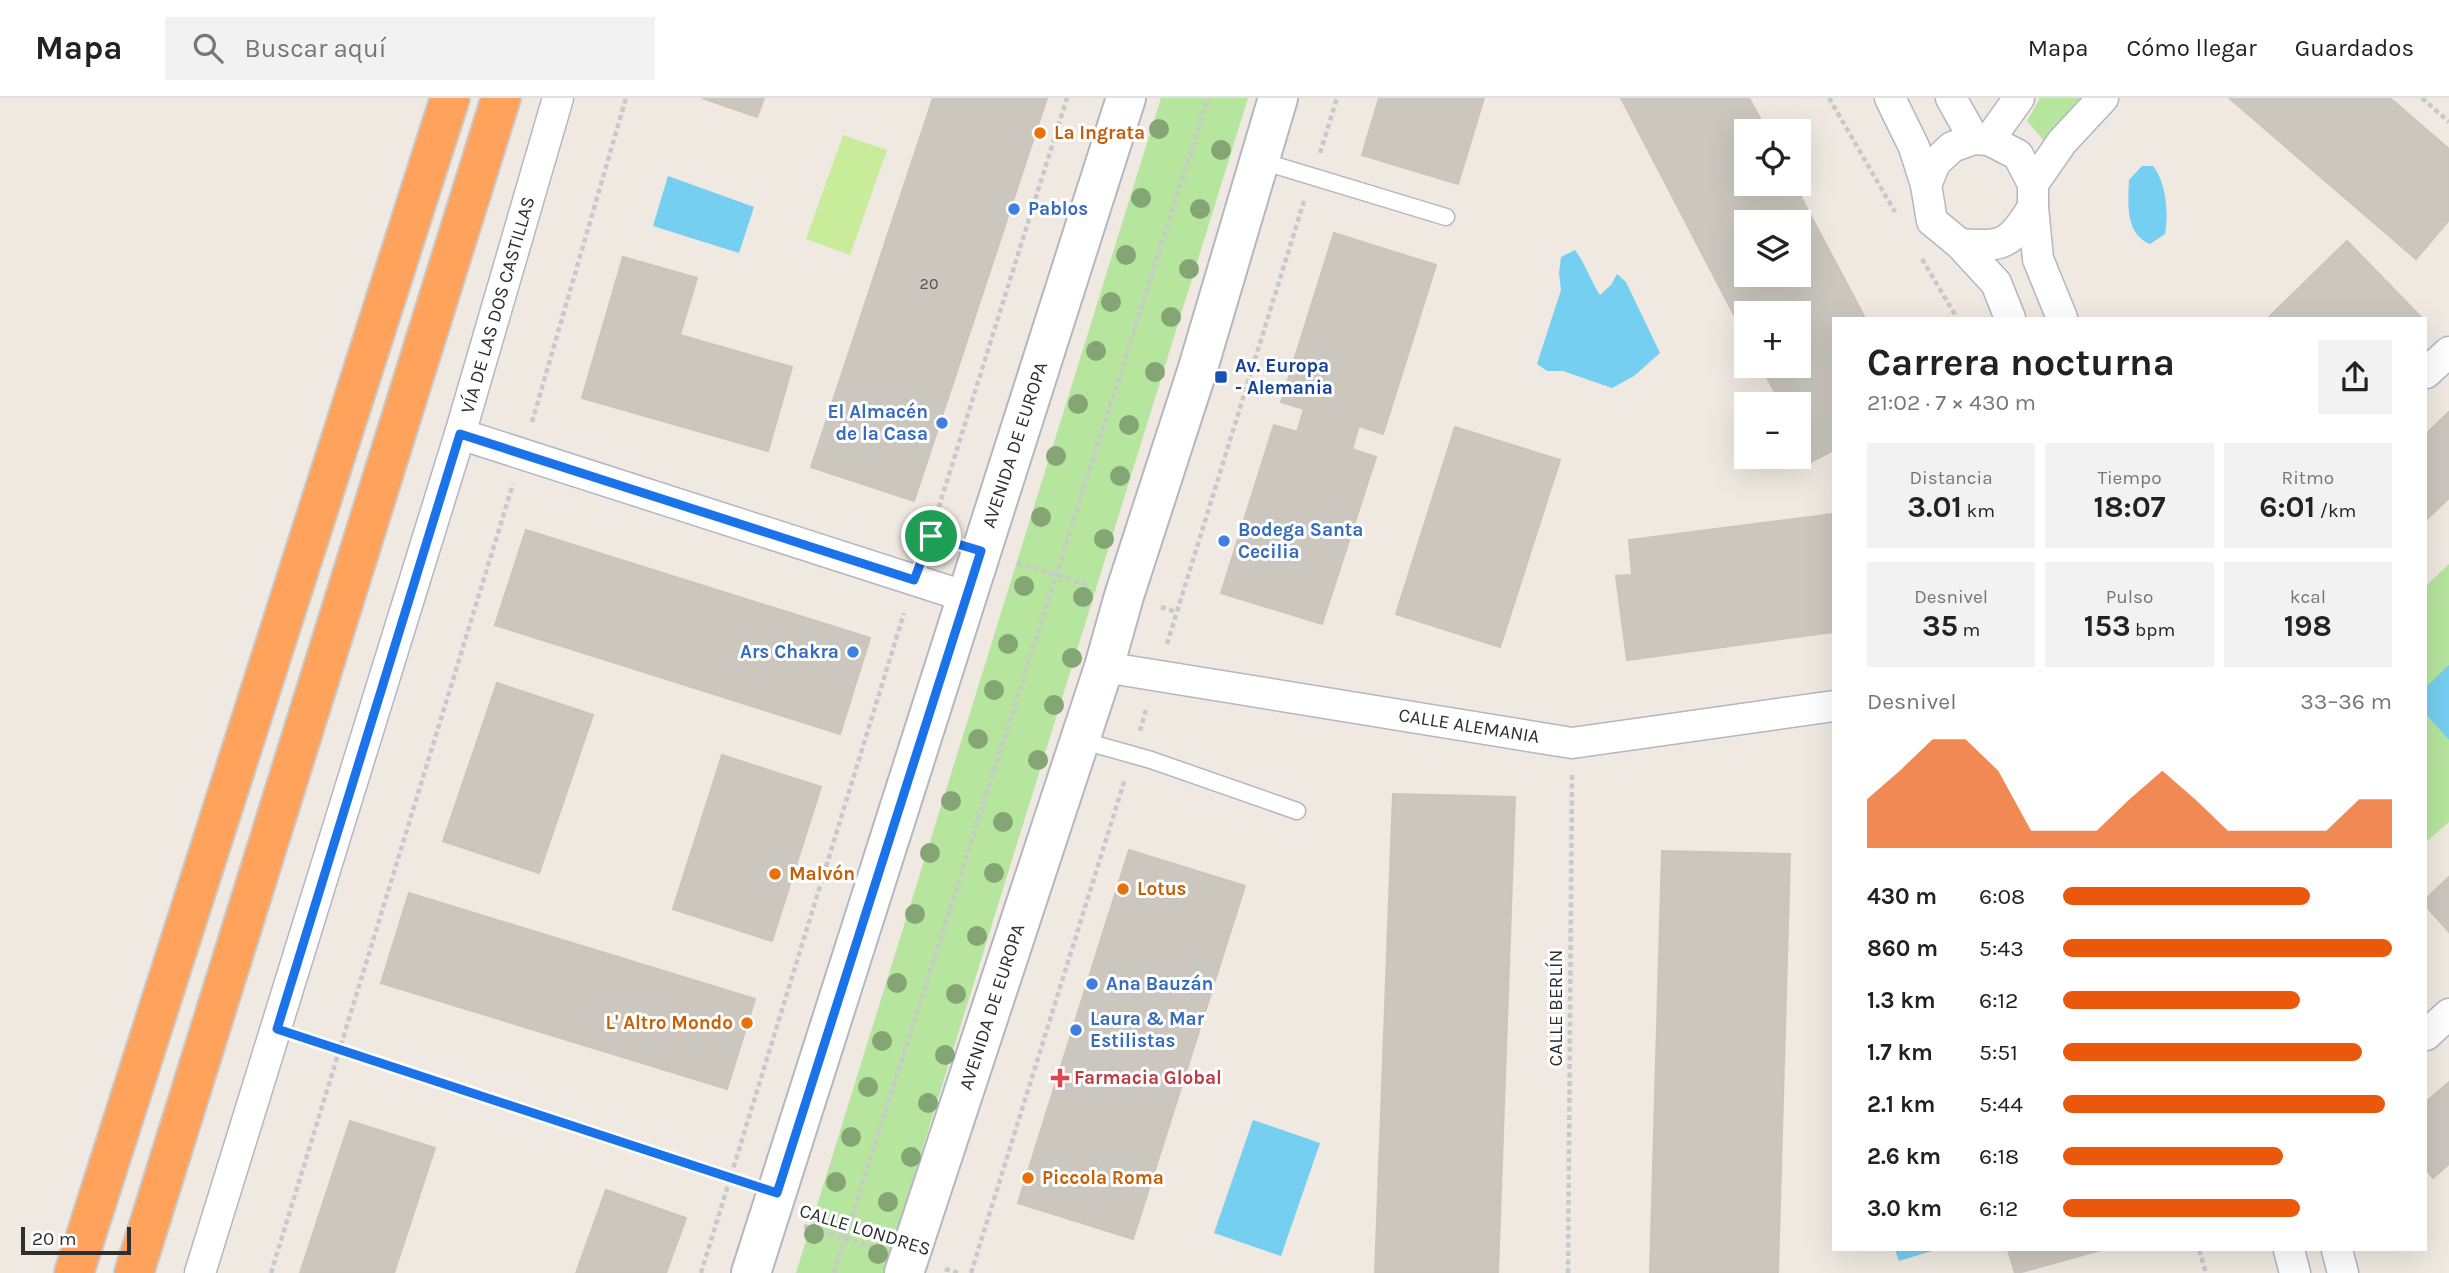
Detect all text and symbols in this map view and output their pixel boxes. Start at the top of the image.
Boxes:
search box [165,17,655,80]
text: Mapa [35,29,123,67]
icon: search [189,29,227,67]
text: Buscar aquí [245,33,386,64]
text: Mapa [2028,34,2088,62]
text: Cómo llegar [2126,34,2257,62]
text: Guardados [2295,34,2414,62]
map controls [1734,119,1811,469]
button: locate [1734,119,1811,196]
place label: La Ingrata [1054,122,1145,144]
marker: La Ingrata [1032,125,1048,141]
street label: VÍA DE LAS DOS CASTILLAS [455,194,540,416]
place label: Pablos [1028,198,1088,220]
marker: Pablos [1006,201,1022,217]
button: layers [1734,210,1811,287]
house number: 20 [920,274,938,293]
button: + [1734,301,1811,378]
text: Carrera nocturna [1867,340,2175,385]
button: share [2318,340,2392,414]
place label: Av. Europa - Alemania [1235,355,1333,399]
street label: AVENIDA DE EUROPA [978,359,1052,531]
marker: Av. Europa - Alemania [1213,369,1229,385]
text: 21:02 · 7 × 430 m [1867,389,2036,416]
button: − [1734,392,1811,469]
place label: El Almacén de la Casa [827,401,928,445]
marker: El Almacén de la Casa [934,415,950,431]
text: Distancia [1910,467,1993,489]
text: Tiempo [2097,467,2162,489]
text: Ritmo [2282,467,2334,489]
text: 3.01 [1907,489,1962,525]
text: 18:07 [2093,489,2166,525]
text: 6:01 [2259,489,2315,525]
text: km [1962,500,1995,522]
text: /km [2315,500,2356,522]
pin [901,506,961,566]
icon: arrive [912,517,950,555]
place label: Bodega Santa Cecilia [1238,519,1363,563]
marker: Bodega Santa Cecilia [1216,533,1232,549]
text: Desnivel [1914,586,1988,608]
text: Pulso [2106,586,2153,608]
text: kcal [2290,586,2326,608]
text: 35 [1922,608,1958,644]
text: 153 [2084,608,2131,644]
text: 198 [2284,608,2332,644]
text: m [1958,619,1980,641]
text: bpm [2131,619,2175,641]
place label: Ars Chakra [740,641,839,663]
marker: Ars Chakra [845,644,861,660]
text: Desnivel [1867,688,1957,715]
text: 33–36 m [2300,688,2392,715]
street label: CALLE ALEMANIA [1397,704,1541,748]
place label: Malvón [789,863,855,885]
marker: Malvón [767,866,783,882]
place label: Lotus [1137,878,1187,900]
marker: Lotus [1115,881,1131,897]
text: 430 m [1867,883,1937,910]
text: 6:08 [1979,883,2025,910]
street label: AVENIDA DE EUROPA [955,921,1029,1093]
text: 860 m [1867,935,1938,962]
text: 5:43 [1979,935,2024,962]
street label: CALLE BERLÍN [1544,950,1567,1066]
place label: Ana Bauzán [1106,973,1213,995]
marker: Ana Bauzán [1084,976,1100,992]
text: 1.3 km [1867,987,1936,1014]
text: 6:12 [1979,987,2018,1014]
place label: Laura & Mar Estilistas [1090,1008,1205,1052]
place label: L' Altro Mondo [606,1012,733,1034]
marker: L' Altro Mondo [739,1015,755,1031]
marker: Laura & Mar Estilistas [1068,1022,1084,1038]
text: 1.7 km [1867,1039,1933,1066]
text: 5:51 [1979,1039,2018,1066]
place label: Farmacia Global [1074,1067,1222,1089]
marker: Farmacia Global [1052,1070,1068,1086]
text: 2.1 km [1867,1091,1935,1118]
text: 5:44 [1979,1091,2023,1118]
text: 2.6 km [1867,1143,1941,1170]
text: 6:18 [1979,1143,2019,1170]
place label: Piccola Roma [1042,1167,1164,1189]
marker: Piccola Roma [1020,1170,1036,1186]
text: 3.0 km [1867,1195,1942,1222]
text: 6:12 [1979,1195,2018,1222]
street label: CALLE LONDRES [797,1200,933,1260]
scale bar [21,1224,131,1256]
text: 20 m [32,1228,77,1250]

